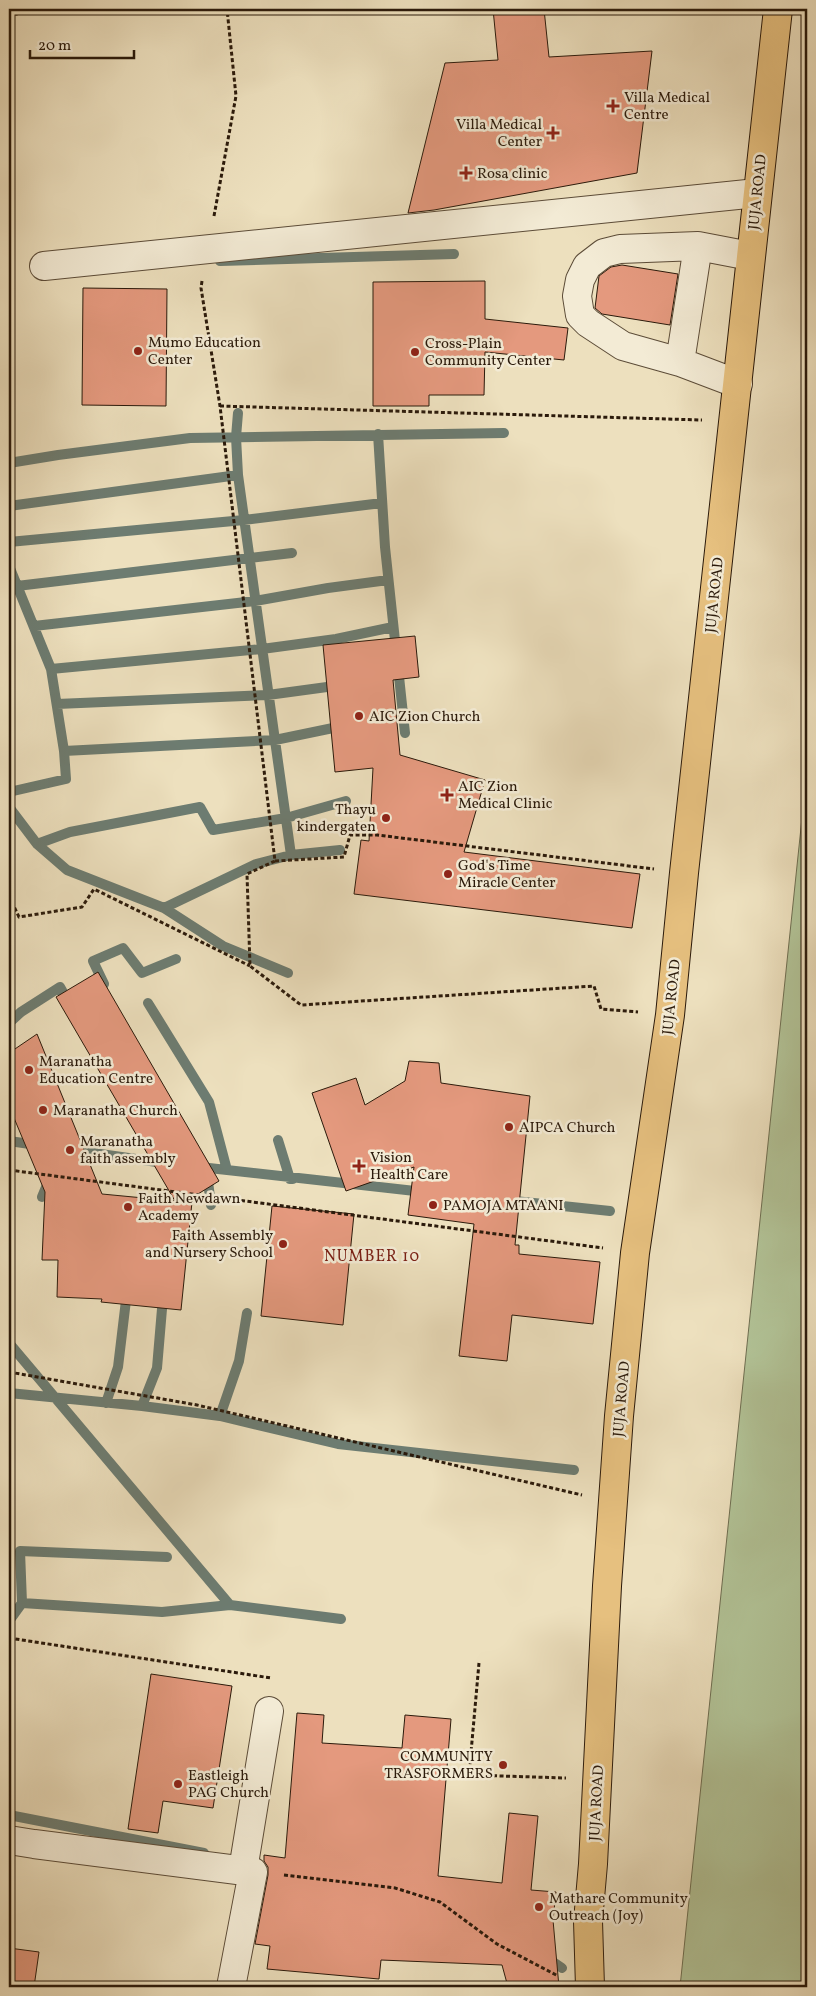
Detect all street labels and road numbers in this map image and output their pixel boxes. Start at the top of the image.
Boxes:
street label: JUJA ROAD [744,153,773,231]
street label: JUJA ROAD [701,556,730,634]
street label: JUJA ROAD [658,958,687,1036]
street label: JUJA ROAD [609,1360,636,1438]
street label: JUJA ROAD [585,1765,610,1842]

